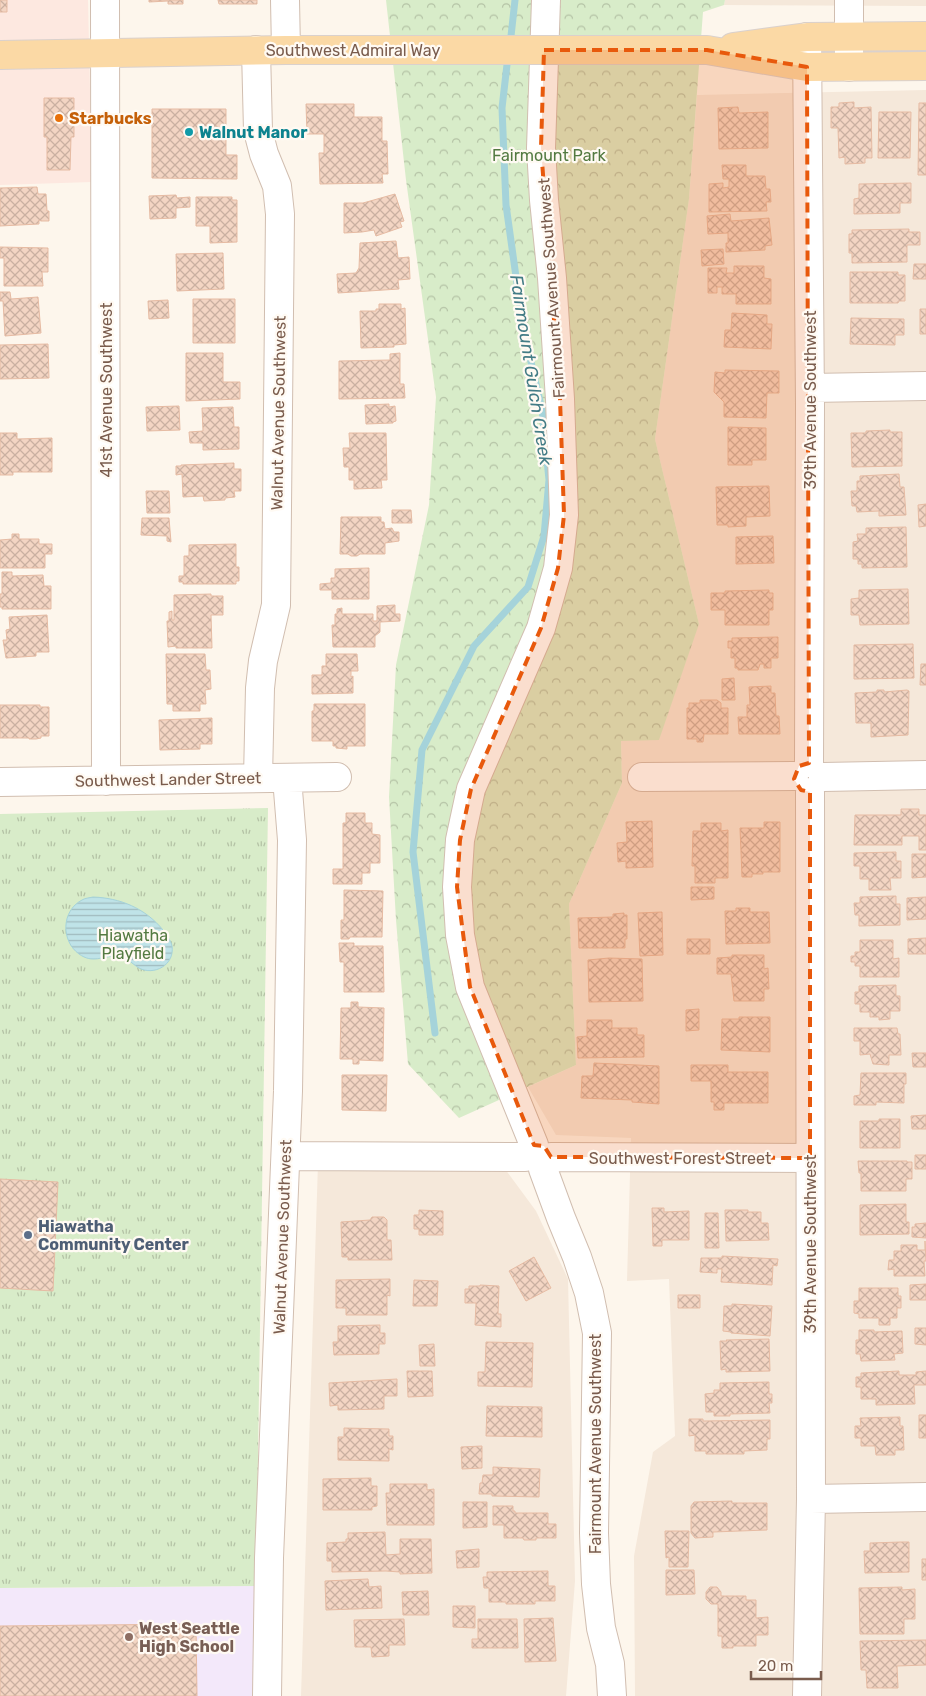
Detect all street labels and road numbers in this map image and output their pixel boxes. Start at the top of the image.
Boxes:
street label: Southwest Admiral Way [266,41,440,60]
street label: Fairmount Avenue Southwest [534,177,569,399]
street label: 41st Avenue Southwest [97,303,116,477]
street label: 39th Avenue Southwest [801,310,820,490]
street label: Walnut Avenue Southwest [267,315,290,511]
street label: Southwest Lander Street [75,768,261,791]
street label: Walnut Avenue Southwest [270,1139,295,1335]
street label: Southwest Forest Street [589,1149,771,1168]
street label: 39th Avenue Southwest [801,1154,820,1334]
street label: Fairmount Avenue Southwest [586,1334,605,1554]

